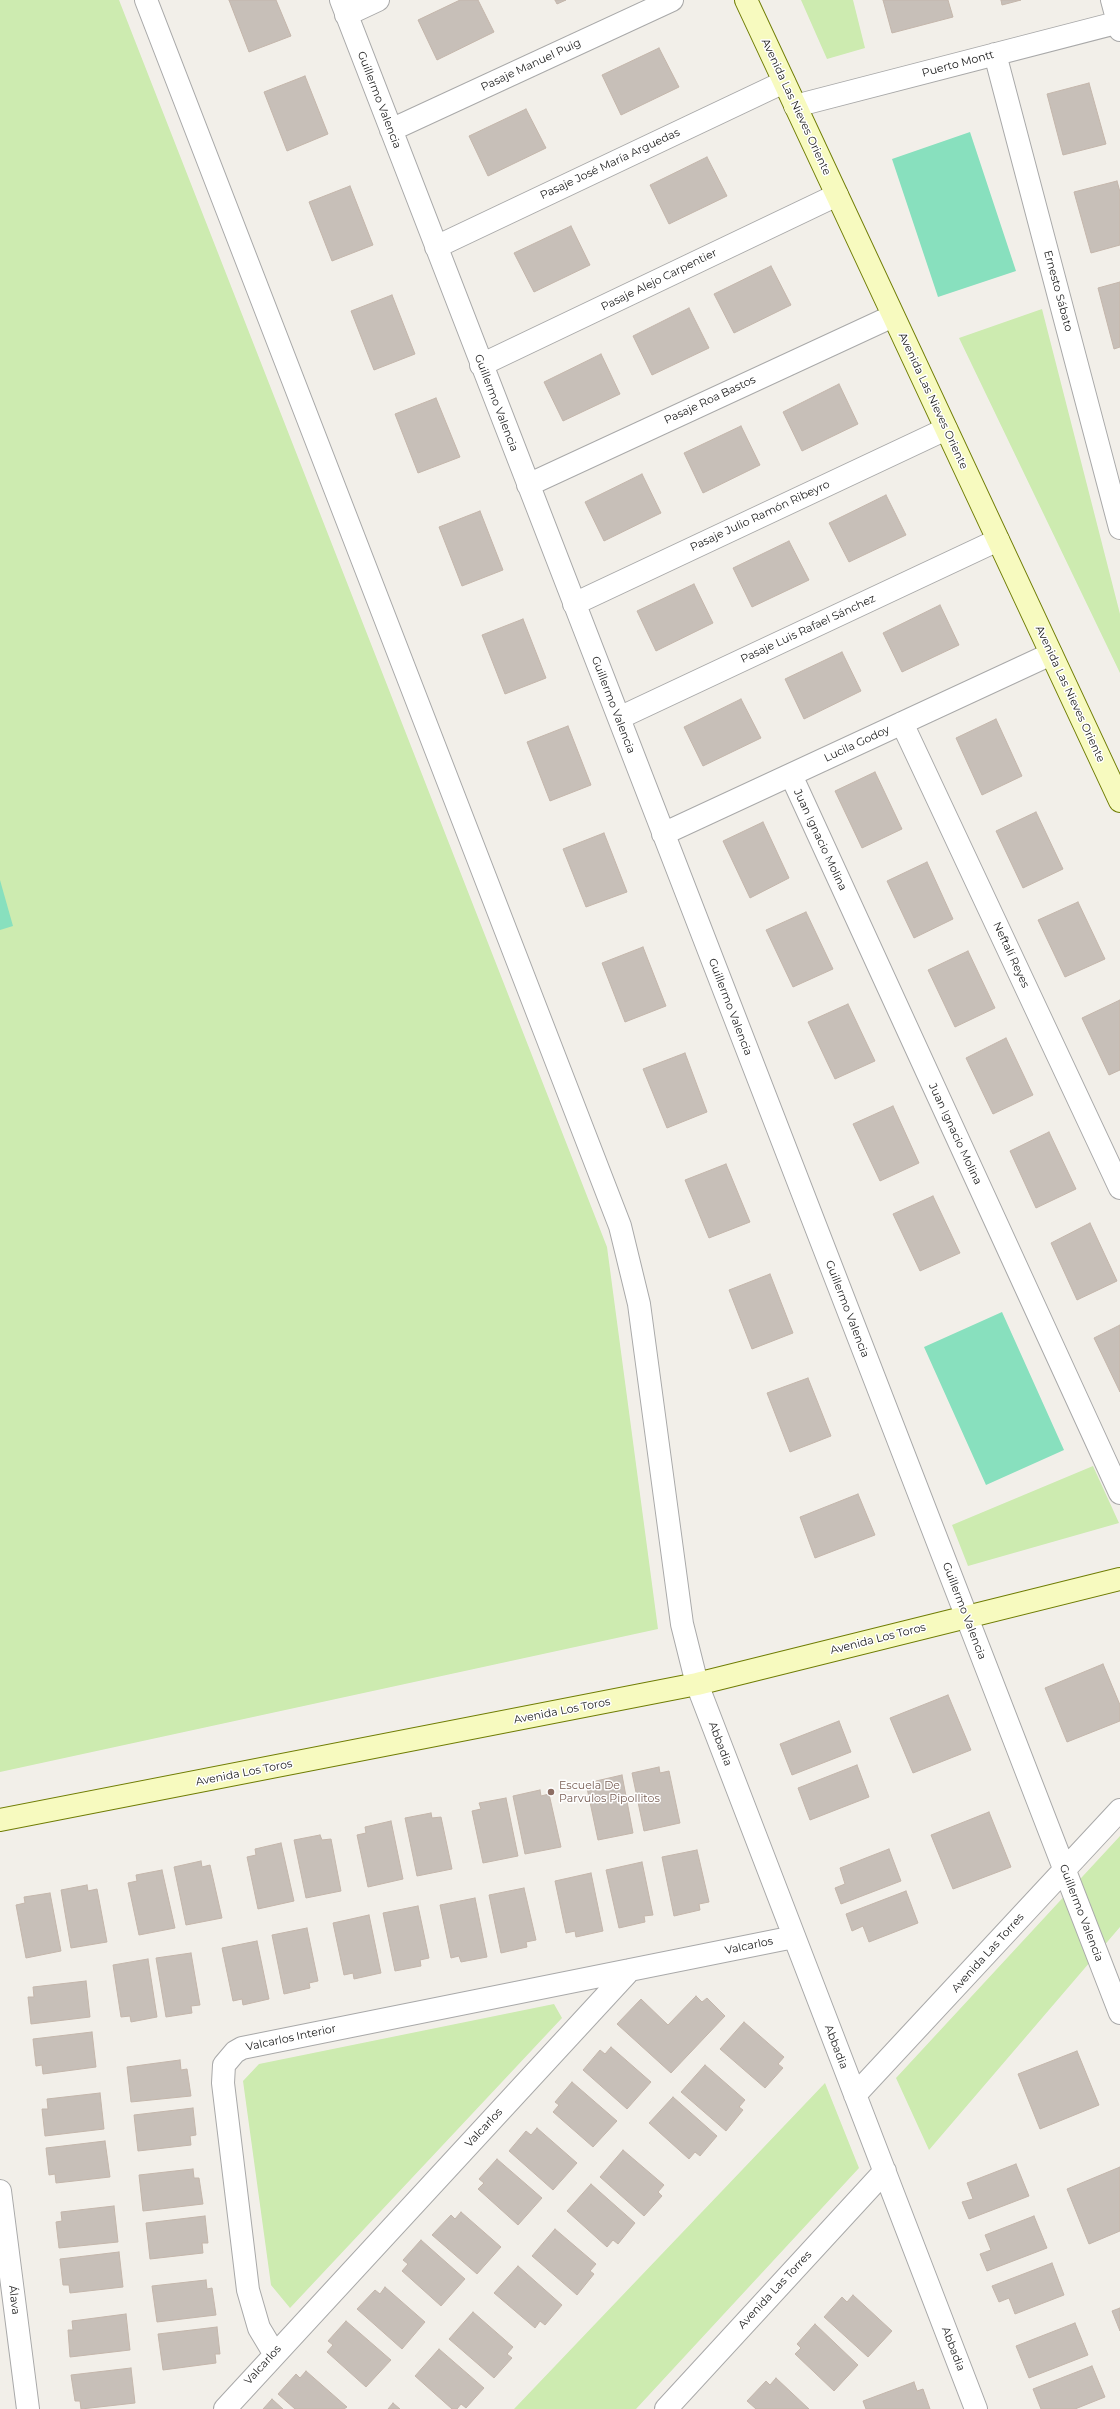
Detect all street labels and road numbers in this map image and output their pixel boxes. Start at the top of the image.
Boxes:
street label: Pasaje Manuel Puig [479,36,583,94]
street label: Avenida Las Nieves Oriente [759,37,833,177]
street label: Puerto Montt [920,48,996,80]
street label: Guillermo Valencia [354,49,404,151]
street label: Pasaje José María Arguedas [538,126,682,202]
street label: Pasaje Alejo Carpentier [599,246,719,314]
street label: Ernesto Sábato [1041,249,1075,333]
street label: Avenida Las Nieves Oriente [896,331,970,471]
street label: Guillermo Valencia [471,352,521,454]
street label: Pasaje Roa Bastos [662,373,758,427]
street label: Pasaje Julio Ramón Ribeyro [688,478,832,554]
street label: Pasaje Luis Rafael Sánchez [739,592,877,666]
street label: Avenida Las Nieves Oriente [1033,624,1107,764]
street label: Guillermo Valencia [588,654,638,756]
street label: Lucila Godoy [822,723,892,765]
street label: Juan Ignacio Molina [791,787,849,893]
street label: Neftalí Reyes [990,920,1032,990]
street label: Guillermo Valencia [705,956,755,1058]
street label: Juan Ignacio Molina [926,1081,984,1187]
street label: Guillermo Valencia [822,1258,872,1360]
street label: Guillermo Valencia [939,1560,989,1662]
street label: Avenida Los Toros [829,1621,927,1657]
street label: Avenida Los Toros [513,1695,611,1727]
street label: Abbadia [706,1720,734,1768]
street label: Avenida Los Toros [195,1757,293,1789]
street label: Guillermo Valencia [1056,1862,1106,1964]
street label: Avenida Las Torres [949,1911,1027,1995]
street label: Valcarlos [724,1934,774,1958]
street label: Valcarlos Interior [245,2022,337,2054]
street label: Abbadia [822,2023,850,2071]
street label: Valcarlos [463,2106,505,2150]
street label: Avenida Las Torres [735,2248,815,2332]
street label: Álava [6,2285,22,2315]
street label: Abbadia [939,2325,967,2373]
street label: Valcarlos [242,2342,284,2388]

